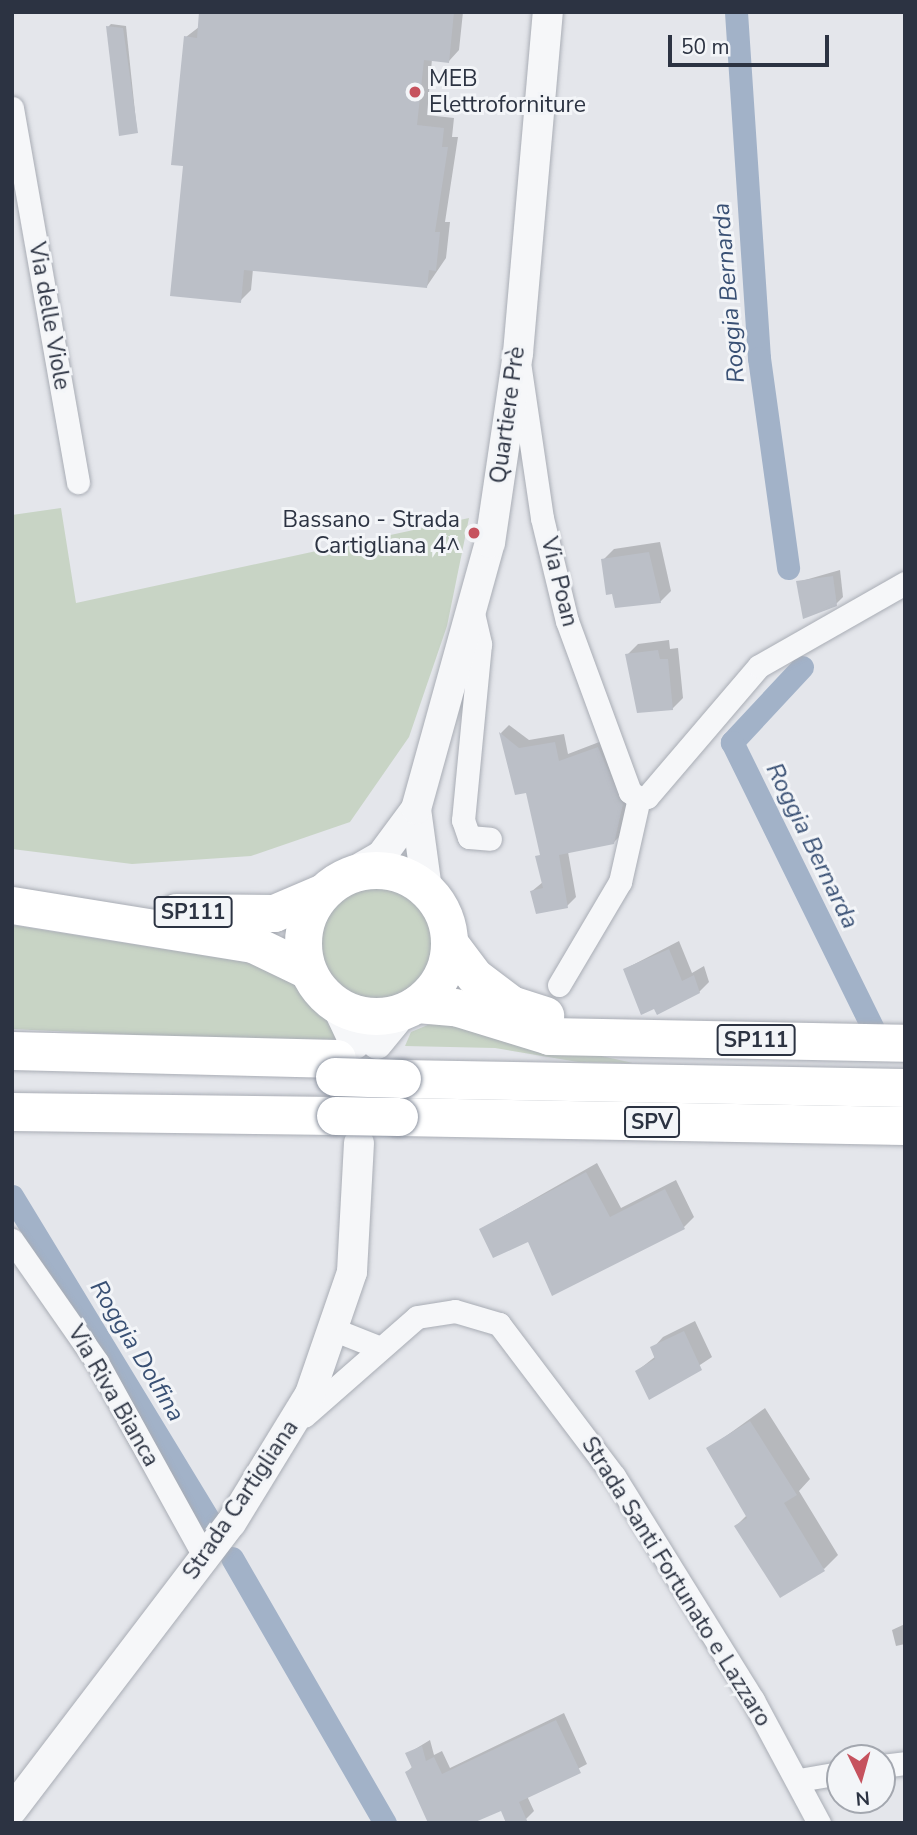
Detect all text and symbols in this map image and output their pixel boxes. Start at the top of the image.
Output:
scale bar [672,21,833,65]
text: 50 m [681,33,730,61]
place label: MEB Elettroforniture [429,65,586,119]
marker: MEB Elettroforniture [407,84,423,100]
water label: Roggia Bernarda [707,202,751,384]
street label: Via delle Viole [22,240,76,392]
street label: Quartiere Prè [485,345,531,485]
place label: Bassano - Strada Cartigliana 4^ [282,506,460,560]
marker: Bassano - Strada Cartigliana 4^ [466,525,482,541]
street label: Via Poan [535,534,583,630]
water label: Roggia Bernarda [759,758,865,934]
road number: SP111 [153,894,233,930]
road number: SP111 [716,1023,796,1058]
road number: SPV [624,1104,680,1140]
water label: Roggia Dolfina [84,1275,190,1427]
street label: Via Riva Bianca [61,1320,165,1472]
street label: Strada Cartigliana [177,1415,305,1585]
street label: Strada Santi Fortunato e Lazzaro [575,1432,777,1732]
north arrow [826,1744,896,1814]
text: N [854,1784,871,1811]

